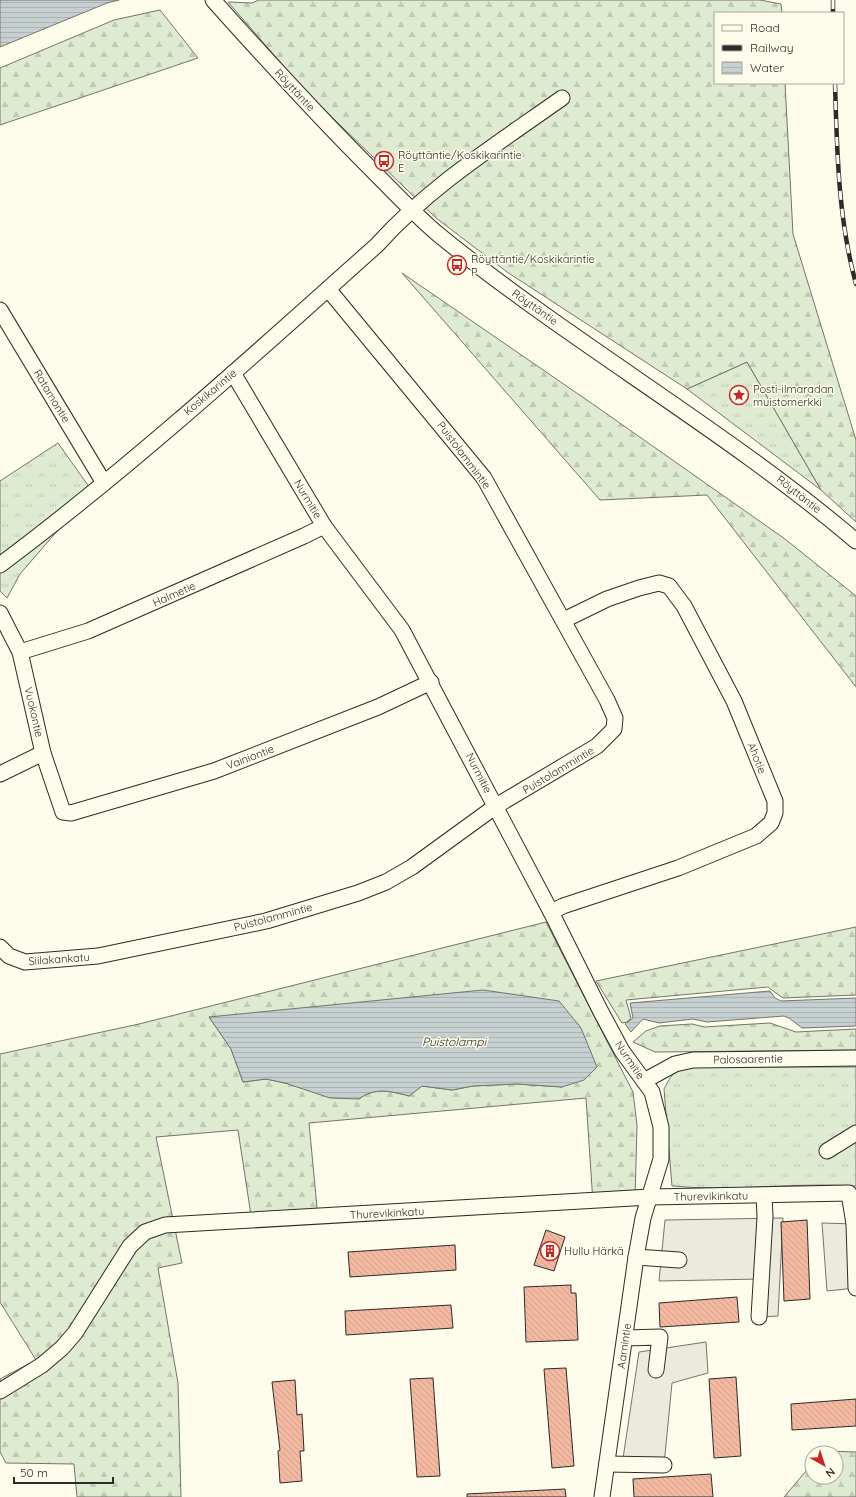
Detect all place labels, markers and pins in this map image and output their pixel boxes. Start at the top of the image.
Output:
place label: Röyttäntie/Koskikarintie E [398,148,522,175]
bus stop icon: Röyttäntie/Koskikarintie E [373,150,395,172]
place label: Röyttäntie/Koskikarintie P [471,252,595,279]
bus stop icon: Röyttäntie/Koskikarintie P [446,254,468,276]
place label: Posti-ilmaradan muistomerkki [753,382,834,409]
place icon: Posti-ilmaradan muistomerkki [728,384,750,406]
building icon: Hullu Härkä [539,1240,561,1262]
place label: Hullu Härkä [564,1244,624,1258]

